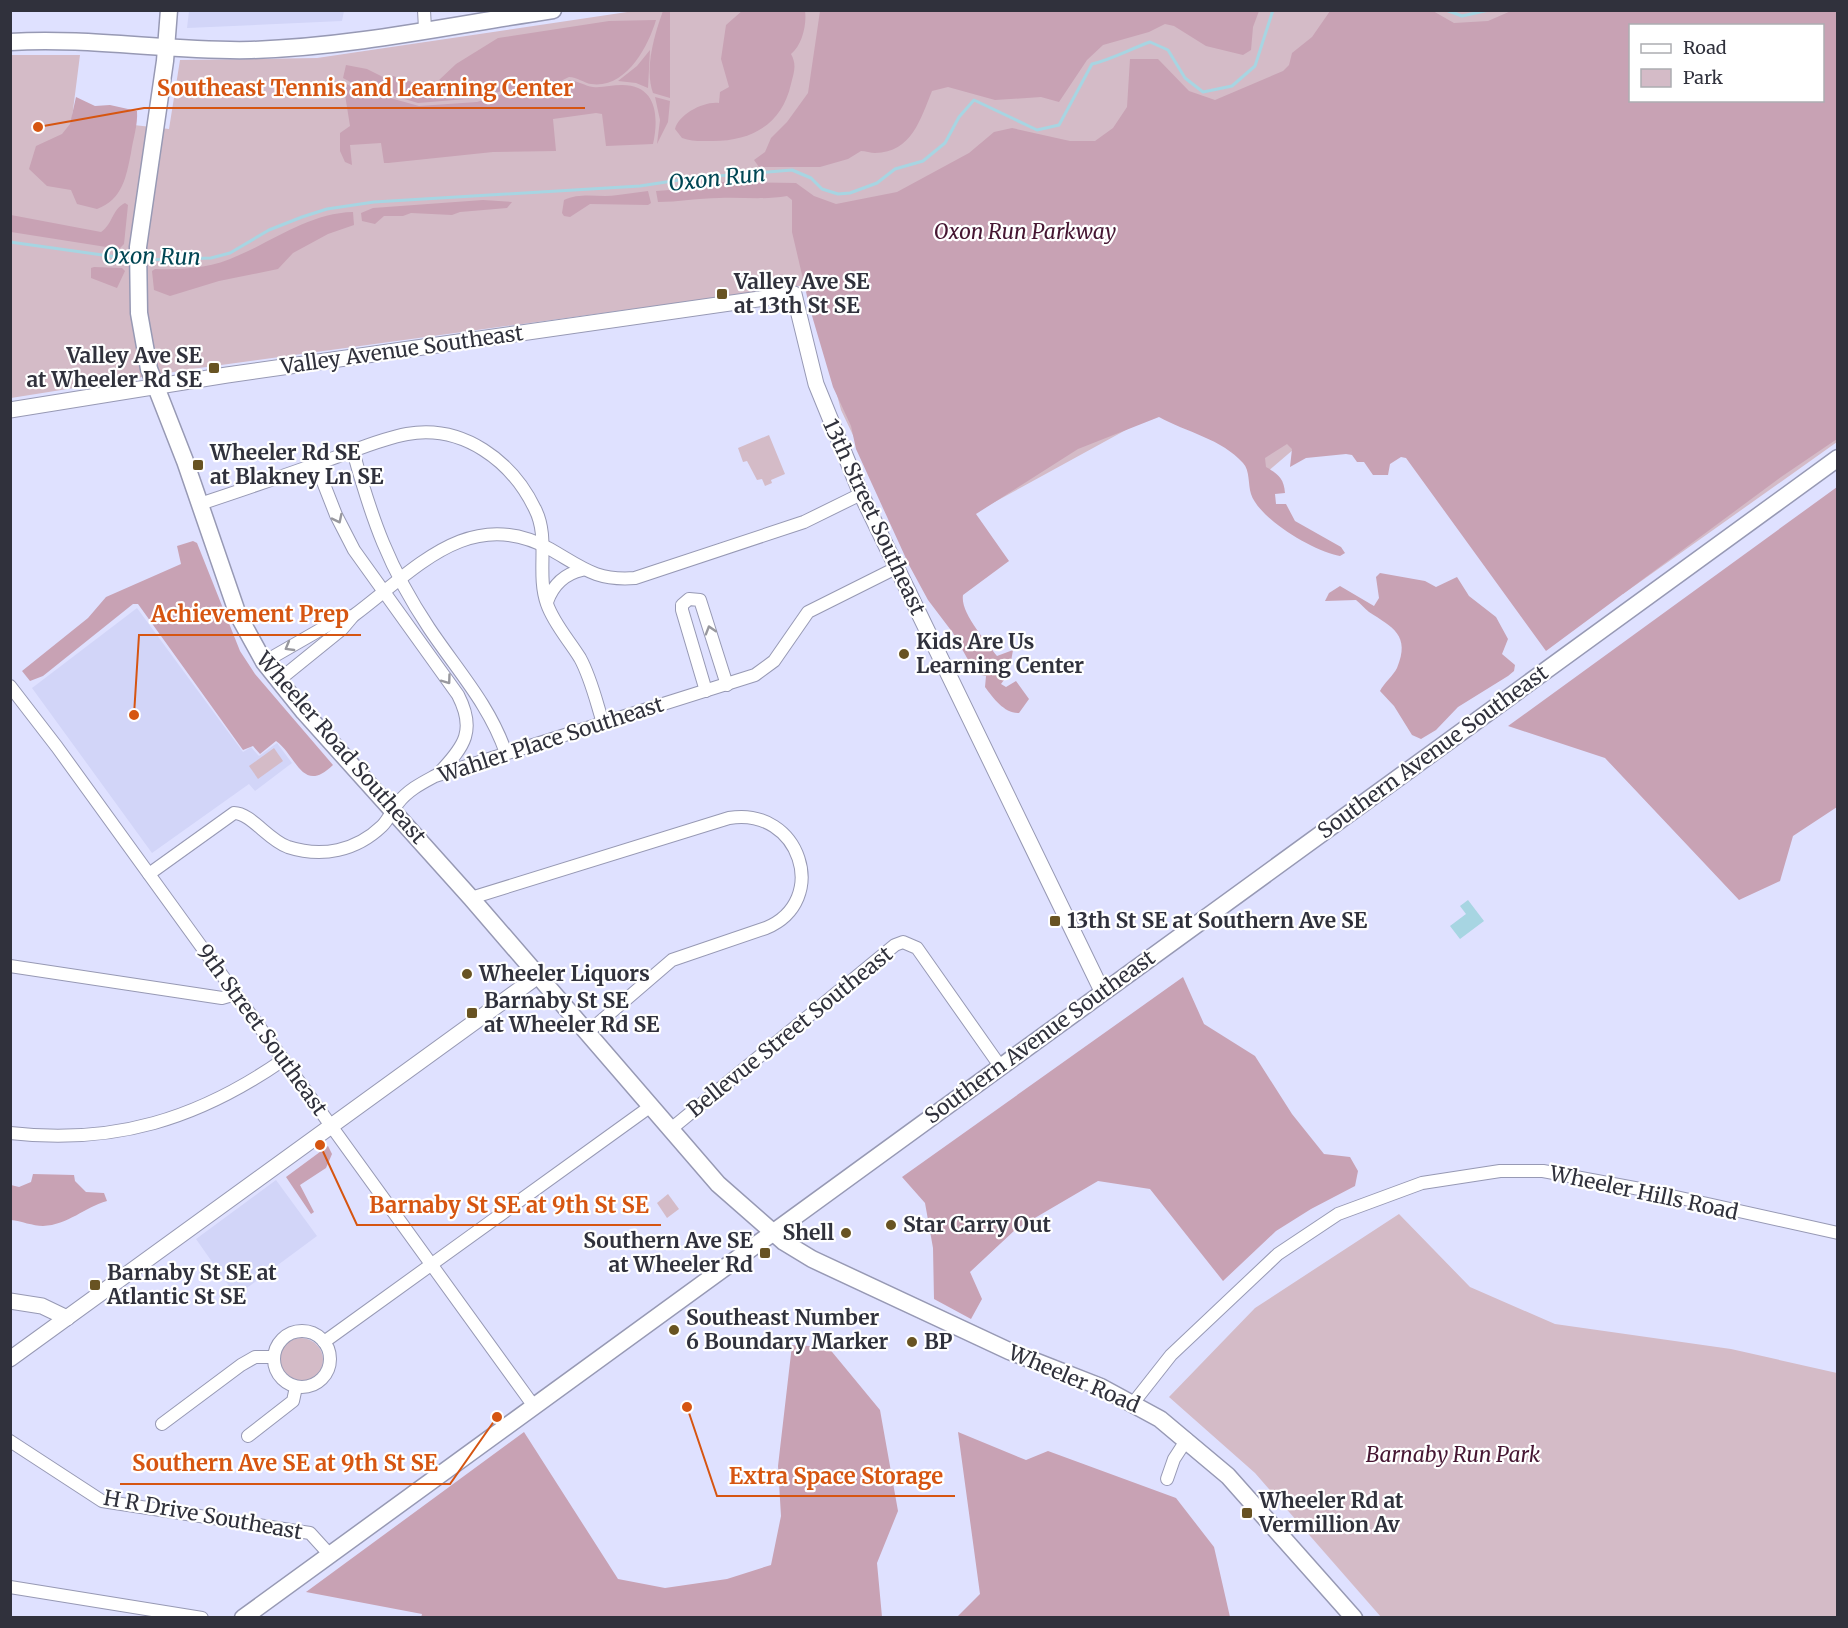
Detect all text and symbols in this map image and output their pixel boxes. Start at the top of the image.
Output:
legend [1629,24,1824,102]
text: Road [1683,36,1727,59]
text: Park [1683,66,1724,89]
callout: Southeast Tennis and Learning Center [144,68,585,108]
text: Southeast Tennis and Learning Center [157,74,573,102]
water label: Oxon Run [667,159,767,197]
park label: Oxon Run Parkway [934,218,1116,245]
water label: Oxon Run [103,241,201,271]
place label: Valley Ave SE at 13th St SE [733,268,870,319]
marker: Valley Ave SE at 13th St SE [715,287,729,301]
street label: Valley Avenue Southeast [278,319,525,380]
place label: Valley Ave SE at Wheeler Rd SE [26,342,202,393]
marker: Valley Ave SE at Wheeler Rd SE [207,361,221,375]
street label: 13th Street Southeast [817,414,932,619]
place label: Wheeler Rd SE at Blakney Ln SE [209,439,384,490]
marker: Wheeler Rd SE at Blakney Ln SE [191,458,205,472]
one-way arrow [331,512,343,523]
callout: Achievement Prep [139,595,361,635]
text: Achievement Prep [150,600,349,628]
one-way arrow [704,625,717,636]
place label: Kids Are Us Learning Center [916,628,1084,679]
one-way arrow [285,640,295,652]
street label: Wheeler Road Southeast [250,645,432,849]
marker: Kids Are Us Learning Center [897,647,911,661]
street label: Southern Avenue Southeast [1312,659,1553,844]
one-way arrow [440,673,451,684]
street label: Wahler Place Southeast [434,690,667,789]
place label: 13th St SE at Southern Ave SE [1067,907,1368,934]
marker: 13th St SE at Southern Ave SE [1048,914,1062,928]
street label: 9th Street Southeast [191,939,334,1121]
street label: Bellevue Street Southeast [682,940,898,1123]
street label: Southern Avenue Southeast [919,944,1160,1129]
place label: Wheeler Liquors [478,960,650,987]
marker: Wheeler Liquors [460,967,474,981]
place label: Barnaby St SE at Wheeler Rd SE [484,987,660,1038]
marker: Barnaby St SE at Wheeler Rd SE [465,1006,479,1020]
street label: Wheeler Hills Road [1546,1159,1741,1226]
callout: Barnaby St SE at 9th St SE [357,1185,661,1225]
text: Barnaby St SE at 9th St SE [369,1191,650,1219]
place label: Star Carry Out [903,1211,1051,1238]
marker: Star Carry Out [884,1218,898,1232]
place label: Shell [782,1219,834,1246]
marker: Shell [839,1226,853,1240]
place label: Southern Ave SE at Wheeler Rd [583,1227,753,1278]
marker: Southern Ave SE at Wheeler Rd [758,1246,772,1260]
place label: Barnaby St SE at Atlantic St SE [106,1259,277,1310]
marker: Barnaby St SE at Atlantic St SE [88,1278,102,1292]
place label: Southeast Number 6 Boundary Marker [686,1304,889,1355]
marker: Southeast Number 6 Boundary Marker [667,1323,681,1337]
place label: BP [924,1328,952,1355]
marker: BP [905,1335,919,1349]
street label: Wheeler Road [1003,1338,1144,1419]
park label: Barnaby Run Park [1366,1441,1541,1468]
callout: Southern Ave SE at 9th St SE [120,1444,450,1484]
text: Southern Ave SE at 9th St SE [132,1449,439,1477]
callout: Extra Space Storage [717,1456,955,1496]
text: Extra Space Storage [729,1462,943,1490]
street label: H R Drive Southeast [101,1484,305,1545]
place label: Wheeler Rd at Vermillion Av [1258,1487,1404,1538]
marker: Wheeler Rd at Vermillion Av [1240,1506,1254,1520]

